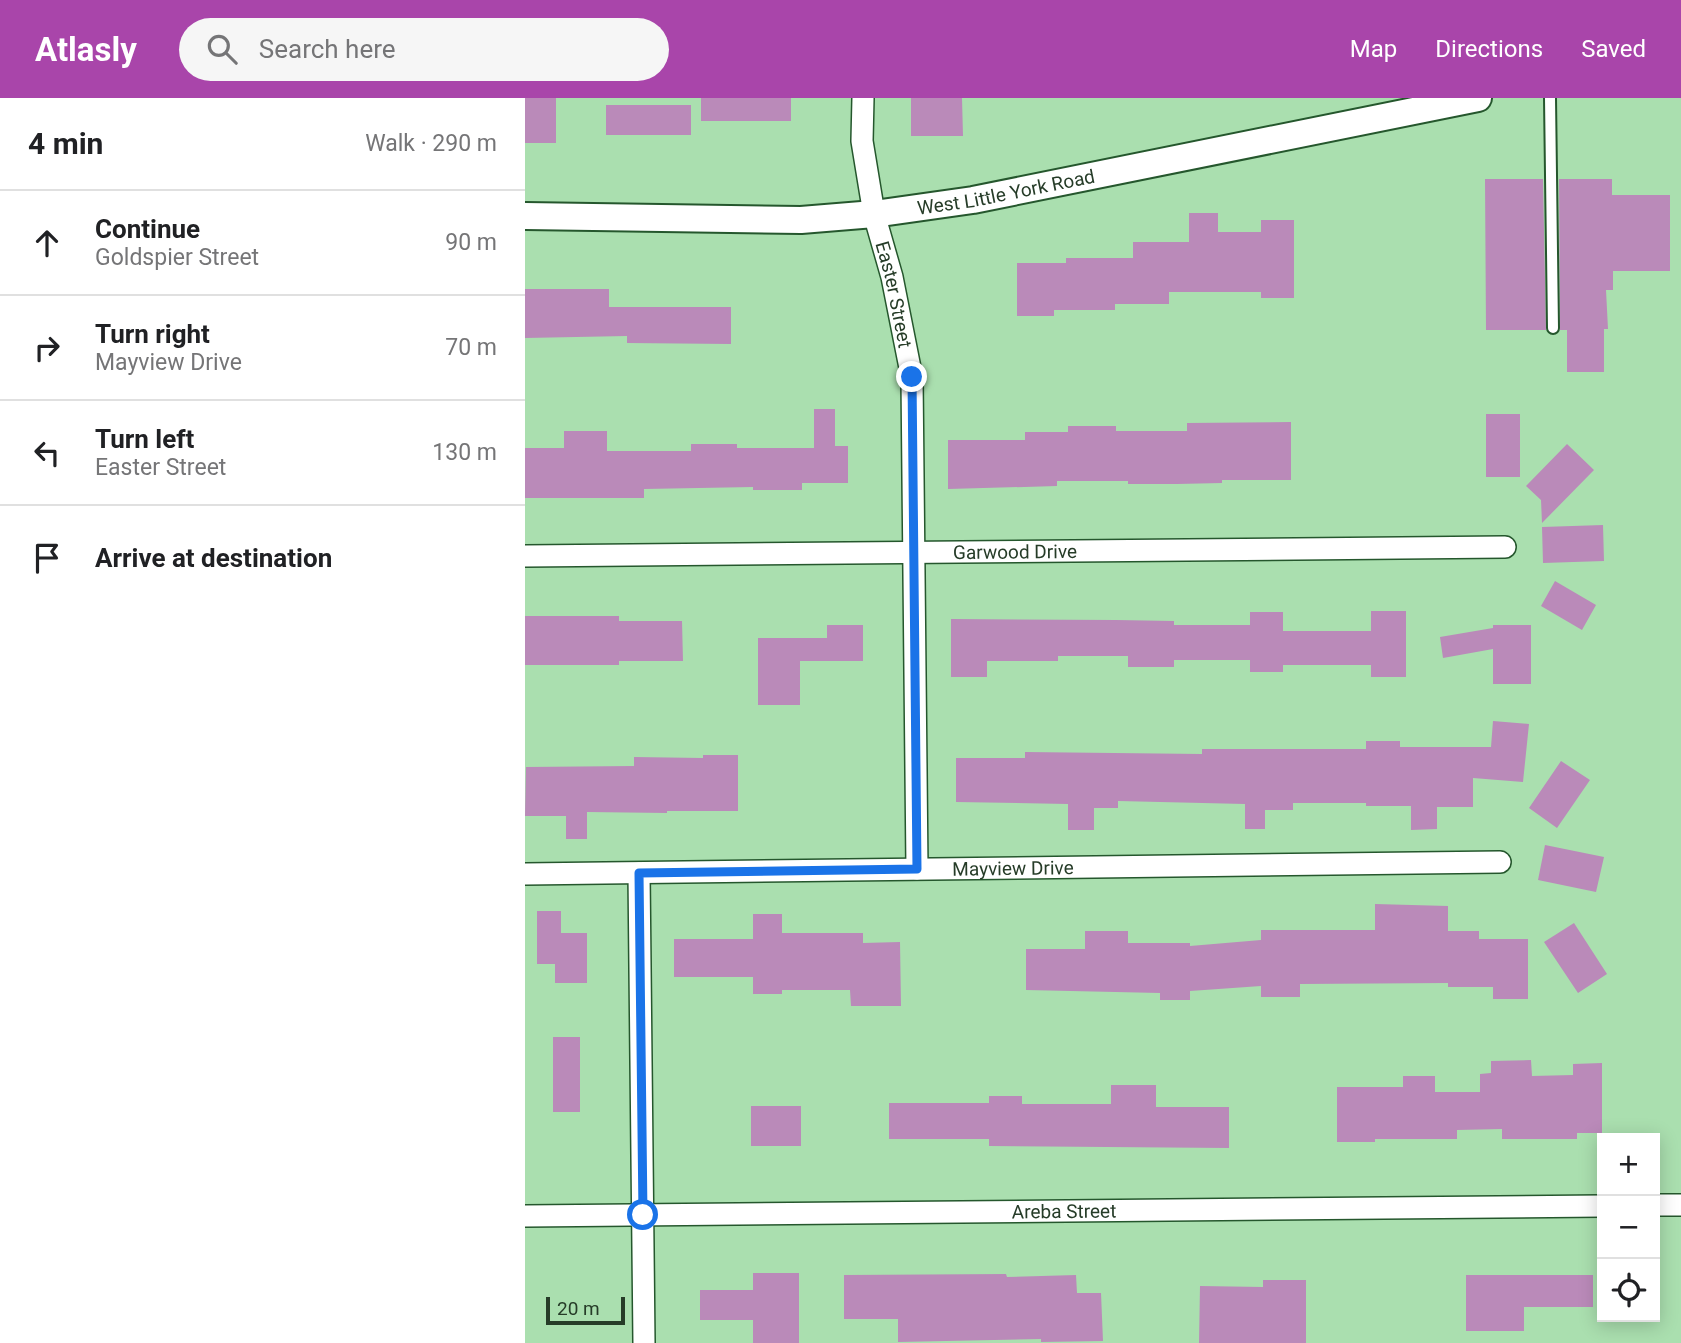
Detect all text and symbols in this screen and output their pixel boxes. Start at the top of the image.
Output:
search box [179,18,669,81]
text: Atlasly [35,30,137,69]
icon: search [203,30,241,68]
text: Search here [259,34,396,64]
text: Map [1350,35,1397,63]
text: Directions [1435,35,1543,63]
text: Saved [1581,35,1646,63]
text: 4 min [28,126,103,161]
text: Walk · 290 m [365,130,497,157]
street label: West Little York Road [916,164,1097,219]
text: Continue [95,214,200,244]
icon: ahead [28,224,66,262]
text: 90 m [445,229,497,256]
street label: Easter Street [871,238,917,350]
text: Goldspier Street [95,244,259,271]
text: Turn right [95,319,210,349]
icon: right [28,329,66,367]
text: 70 m [445,334,497,361]
text: Mayview Drive [95,349,242,376]
route end [896,361,927,392]
text: Turn left [95,424,194,454]
icon: left [28,434,66,472]
text: 130 m [432,439,497,466]
text: Easter Street [95,454,226,481]
icon: arrive [28,539,66,577]
street label: Garwood Drive [953,539,1077,564]
text: Arrive at destination [95,543,332,573]
street label: Mayview Drive [952,856,1074,880]
map controls [1597,1133,1660,1322]
button: + [1597,1133,1660,1196]
button: − [1597,1196,1660,1259]
route start [627,1199,658,1230]
street label: Areba Street [1012,1199,1116,1223]
button: locate [1597,1259,1660,1322]
scale bar [546,1294,625,1326]
text: 20 m [557,1297,600,1320]

